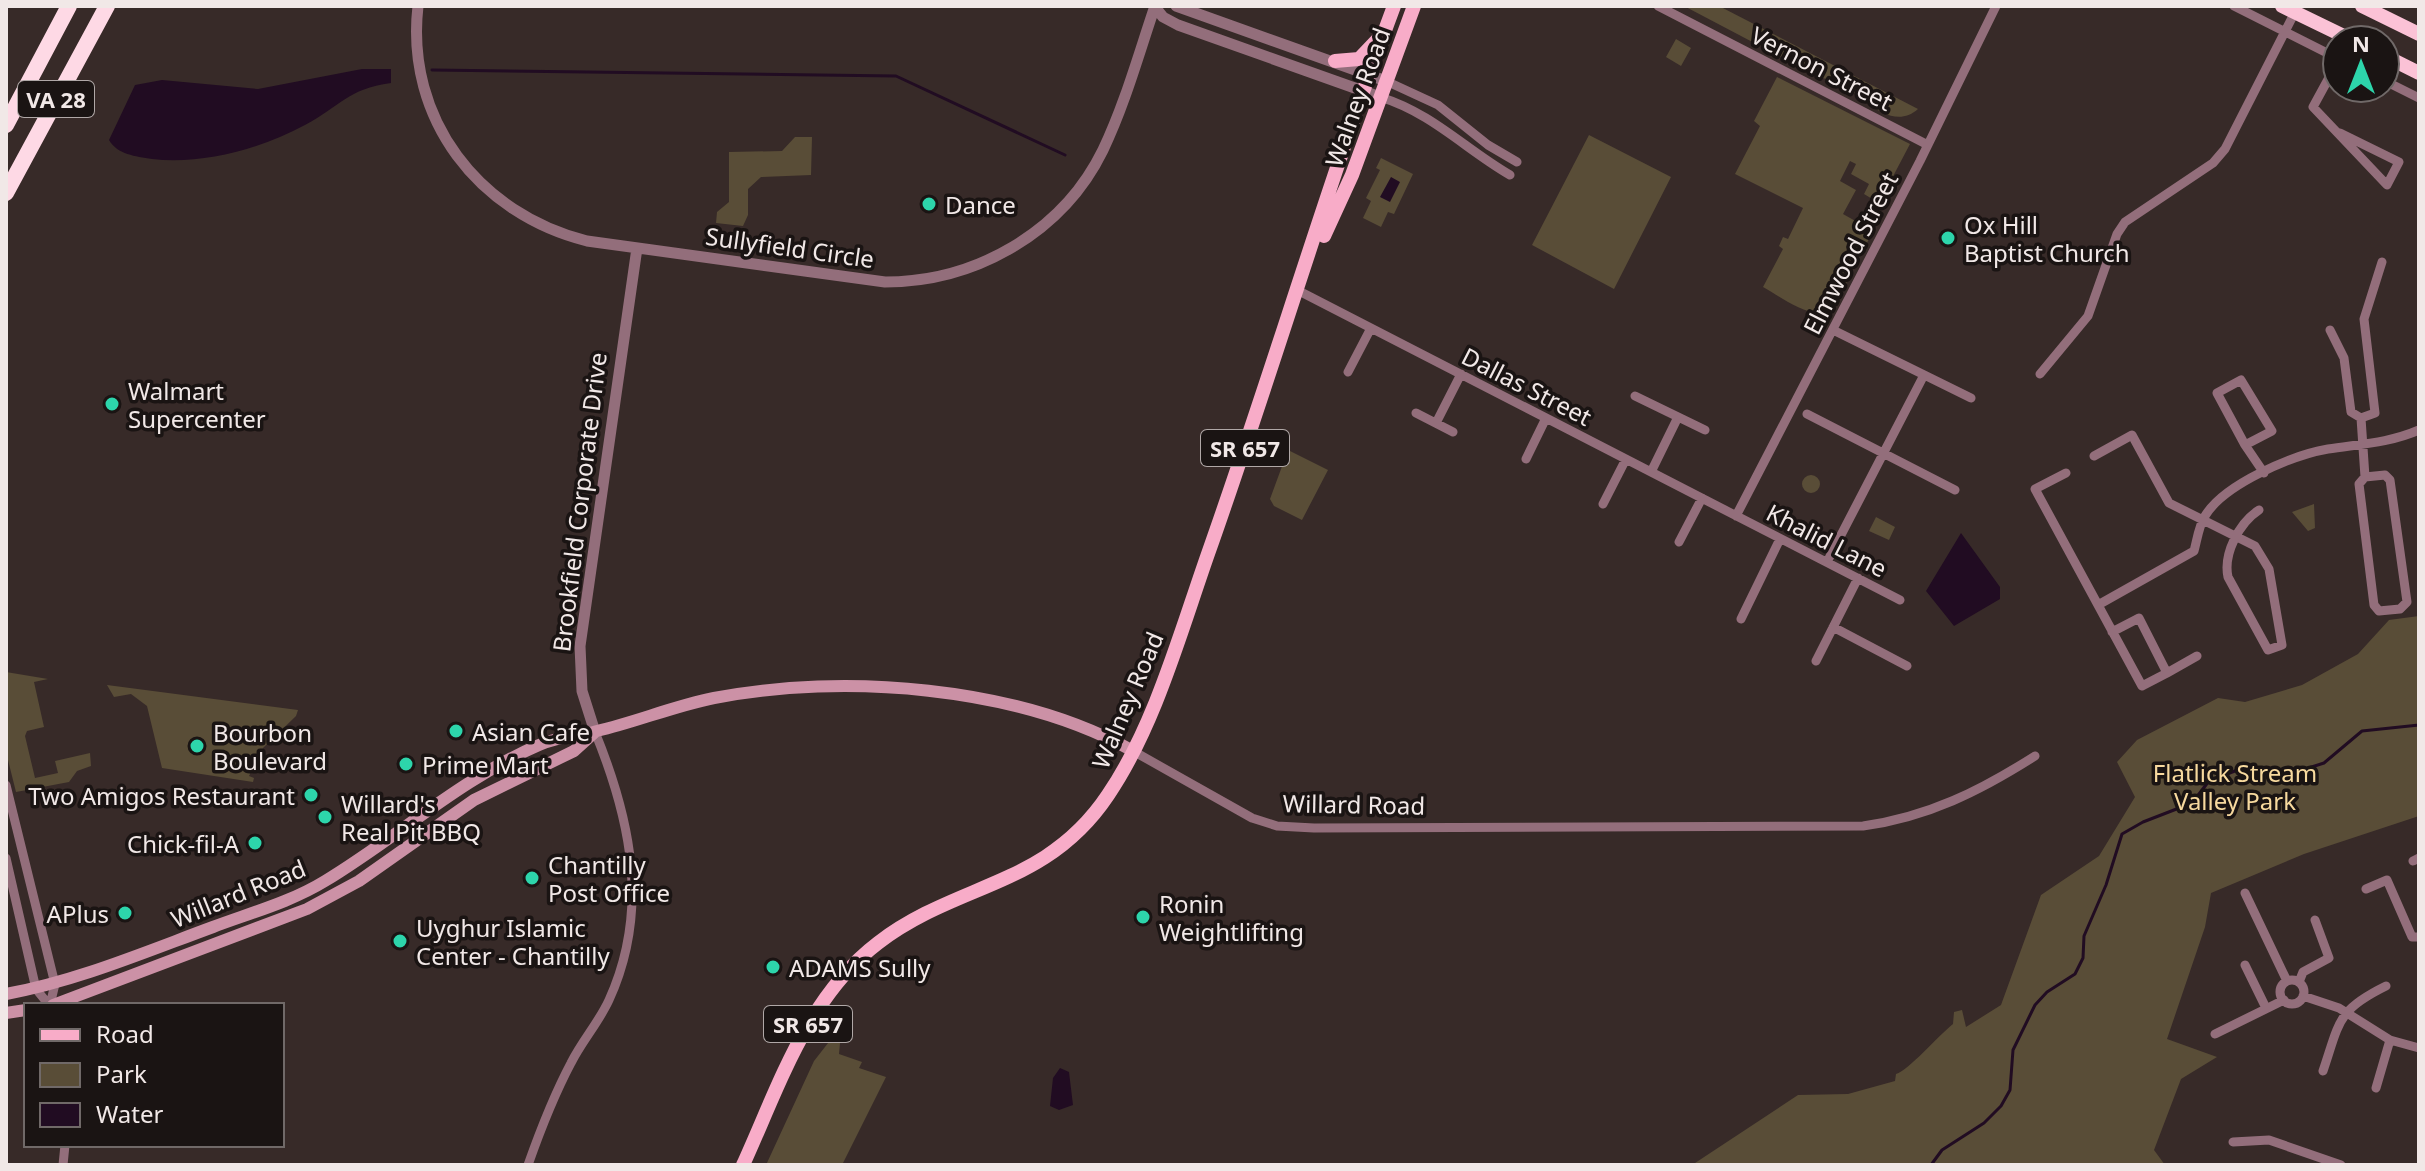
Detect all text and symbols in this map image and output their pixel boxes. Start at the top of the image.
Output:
street label: Vernon Street [1746,18,1899,118]
street label: Walney Road [1317,23,1397,171]
north arrow [2321,24,2401,104]
text: N [2352,28,2370,58]
road number: VA 28 [18,81,94,117]
street label: Elmwood Street [1795,166,1905,340]
place label: Dance [945,188,1016,221]
marker: Dance [920,195,938,213]
place label: Ox Hill Baptist Church [1964,208,2130,269]
street label: Sullyfield Circle [704,219,876,275]
marker: Ox Hill Baptist Church [1939,229,1957,247]
street label: Dallas Street [1456,339,1598,433]
street label: Brookfield Corporate Drive [544,350,614,654]
place label: Walmart Supercenter [128,374,266,435]
marker: Walmart Supercenter [103,395,121,413]
road number: SR 657 [1201,430,1289,466]
street label: Khalid Lane [1761,496,1893,584]
street label: Walney Road [1083,627,1171,773]
place label: Asian Cafe [472,715,590,748]
place label: Bourbon Boulevard [213,716,327,777]
marker: Asian Cafe [447,722,465,740]
marker: Bourbon Boulevard [188,737,206,755]
place label: Prime Mart [422,748,549,781]
marker: Prime Mart [397,755,415,773]
park label: Flatlick Stream Valley Park [2153,756,2317,817]
place label: Two Amigos Restaurant [28,779,295,812]
marker: Two Amigos Restaurant [302,786,320,804]
street label: Willard Road [1282,786,1426,822]
place label: Willard's Real Pit BBQ [341,787,481,848]
marker: Willard's Real Pit BBQ [316,808,334,826]
place label: Chick-fil-A [127,827,240,860]
marker: Chick-fil-A [246,834,264,852]
place label: Chantilly Post Office [548,848,670,909]
street label: Willard Road [166,851,310,935]
marker: Chantilly Post Office [523,869,541,887]
place label: Ronin Weightlifting [1159,887,1304,948]
place label: APlus [47,897,109,930]
marker: APlus [116,904,134,922]
marker: Ronin Weightlifting [1134,908,1152,926]
place label: Uyghur Islamic Center - Chantilly [416,911,610,972]
marker: Uyghur Islamic Center - Chantilly [391,932,409,950]
place label: ADAMS Sully [789,951,931,984]
marker: ADAMS Sully [764,958,782,976]
legend [24,1003,284,1147]
road number: SR 657 [764,1006,852,1042]
text: Road [96,1017,154,1050]
text: Park [96,1057,147,1090]
text: Water [96,1097,164,1130]

